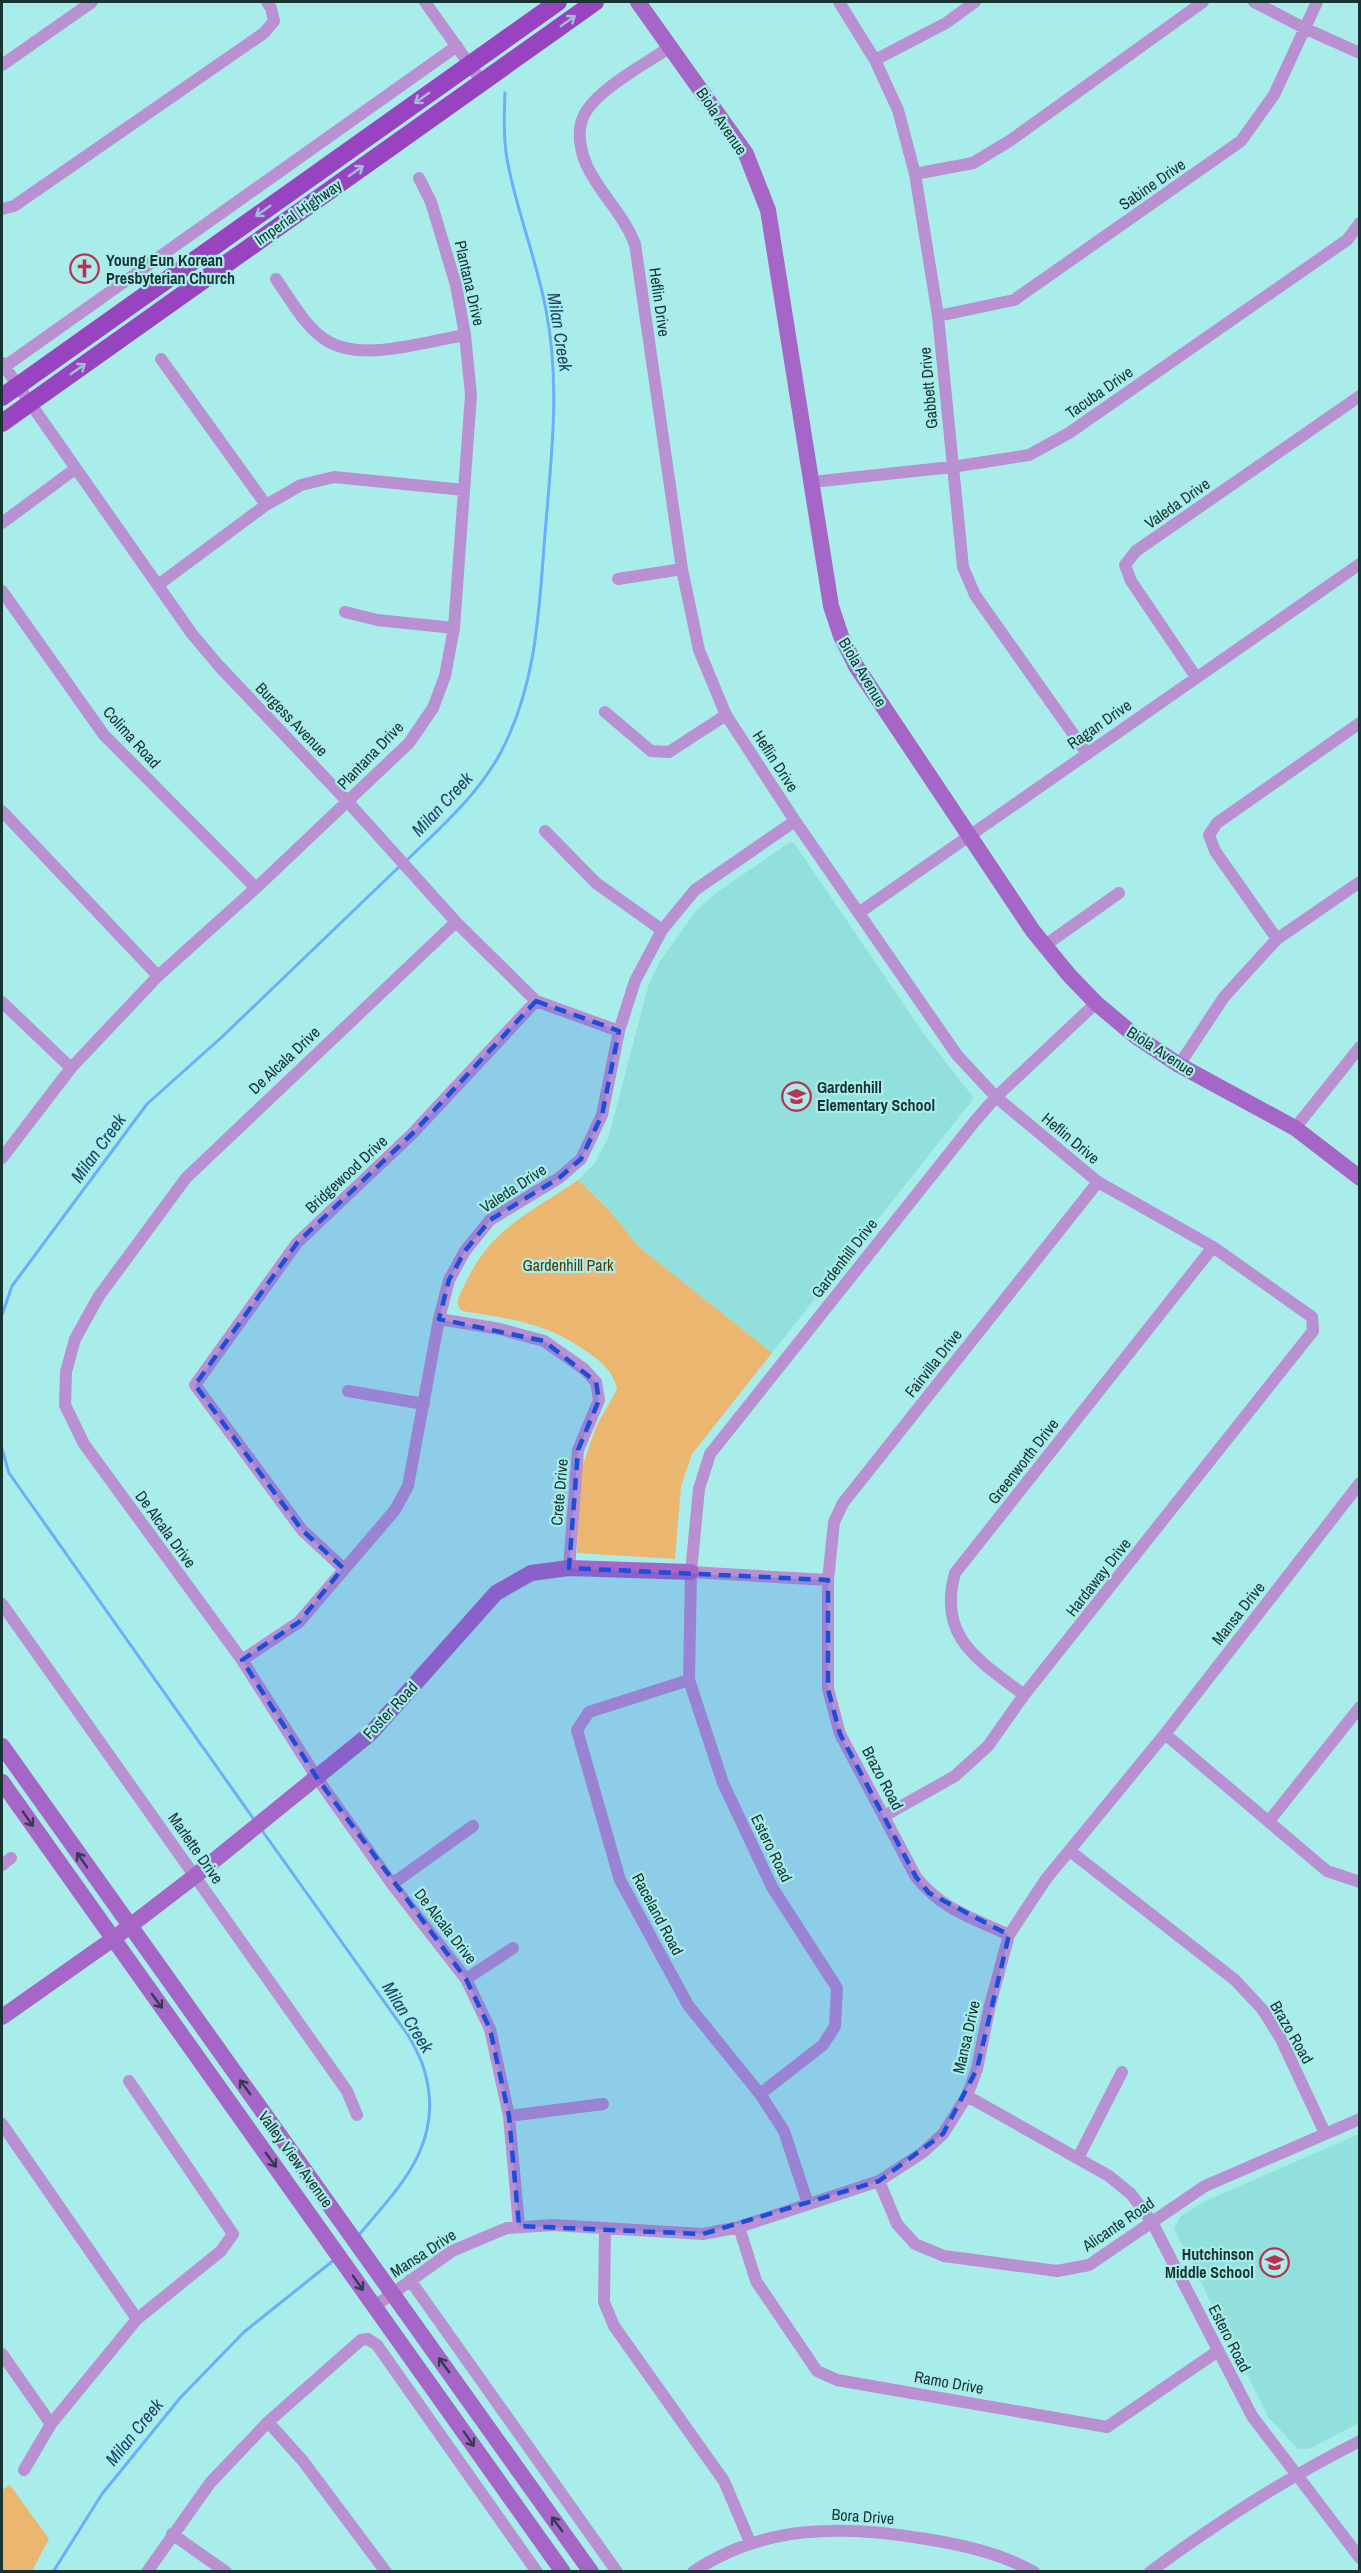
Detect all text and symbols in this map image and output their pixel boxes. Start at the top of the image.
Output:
one-way arrow [559,15,575,27]
street label: Biola Avenue [691,83,753,159]
one-way arrow [414,92,430,104]
street label: Sabine Drive [1114,153,1190,215]
one-way arrow [348,165,364,177]
street label: Imperial Highway [250,173,346,250]
one-way arrow [255,205,271,217]
street label: Plantana Drive [450,238,490,328]
place label: Young Eun Korean Presbyterian Church [106,249,235,289]
church icon: Young Eun Korean Presbyterian Church [69,253,101,285]
street label: Heflin Drive [644,266,676,338]
water label: Milan Creek [541,291,579,374]
street label: Gabbett Drive [913,346,943,430]
street label: Tacuba Drive [1061,361,1137,423]
one-way arrow [69,363,85,375]
street label: Valeda Drive [1140,473,1214,533]
street label: Biola Avenue [834,633,892,711]
street label: Burgess Avenue [251,677,333,761]
street label: Ragan Drive [1063,694,1135,754]
street label: Colima Road [98,701,166,773]
street label: Plantana Drive [332,716,408,794]
street label: Heflin Drive [748,726,804,796]
water label: Milan Creek [406,766,479,842]
street label: De Alcala Drive [243,1021,325,1099]
street label: Biola Avenue [1123,1021,1199,1081]
place label: Gardenhill Elementary School [817,1076,935,1116]
school or university icon: Gardenhill Elementary School [780,1080,812,1112]
street label: Heflin Drive [1037,1107,1105,1169]
water label: Milan Creek [65,1108,132,1188]
street label: Bridgewood Drive [300,1130,392,1218]
street label: Valeda Drive [476,1158,550,1218]
street label: Gardenhill Drive [806,1214,882,1302]
park label: Gardenhill Park [522,1254,614,1276]
street label: Fairvilla Drive [899,1324,967,1402]
street label: Greenworth Drive [982,1413,1064,1509]
street label: Crete Drive [545,1458,573,1526]
street label: De Alcala Drive [131,1486,201,1572]
street label: Hardaway Drive [1060,1533,1136,1621]
street label: Mansa Drive [1206,1577,1270,1649]
street label: Foster Road [358,1676,422,1744]
street label: Brazo Road [857,1742,909,1814]
street label: Marlette Drive [163,1808,229,1888]
one-way arrow [22,1810,34,1827]
street label: Estero Road [746,1810,798,1886]
one-way arrow [76,1853,88,1869]
street label: Raceland Road [627,1869,689,1959]
street label: De Alcala Drive [409,1884,483,1968]
water label: Milan Creek [376,1977,440,2058]
one-way arrow [151,1993,164,2009]
street label: Brazo Road [1265,1997,1319,2067]
street label: Mansa Drive [947,1998,985,2076]
one-way arrow [239,2080,251,2096]
street label: Valley View Avenue [253,2106,339,2212]
one-way arrow [265,2151,277,2167]
street label: Alicante Road [1077,2192,1158,2257]
street label: Mansa Drive [386,2224,460,2282]
place label: Hutchinson Middle School [1165,2243,1254,2283]
school or university icon: Hutchinson Middle School [1259,2247,1291,2279]
one-way arrow [352,2274,364,2290]
street label: Estero Road [1204,2301,1256,2375]
one-way arrow [438,2358,450,2374]
street label: Ramo Drive [913,2365,985,2399]
water label: Milan Creek [99,2393,169,2471]
one-way arrow [463,2430,475,2446]
street label: Bora Drive [831,2503,895,2529]
one-way arrow [551,2516,563,2532]

